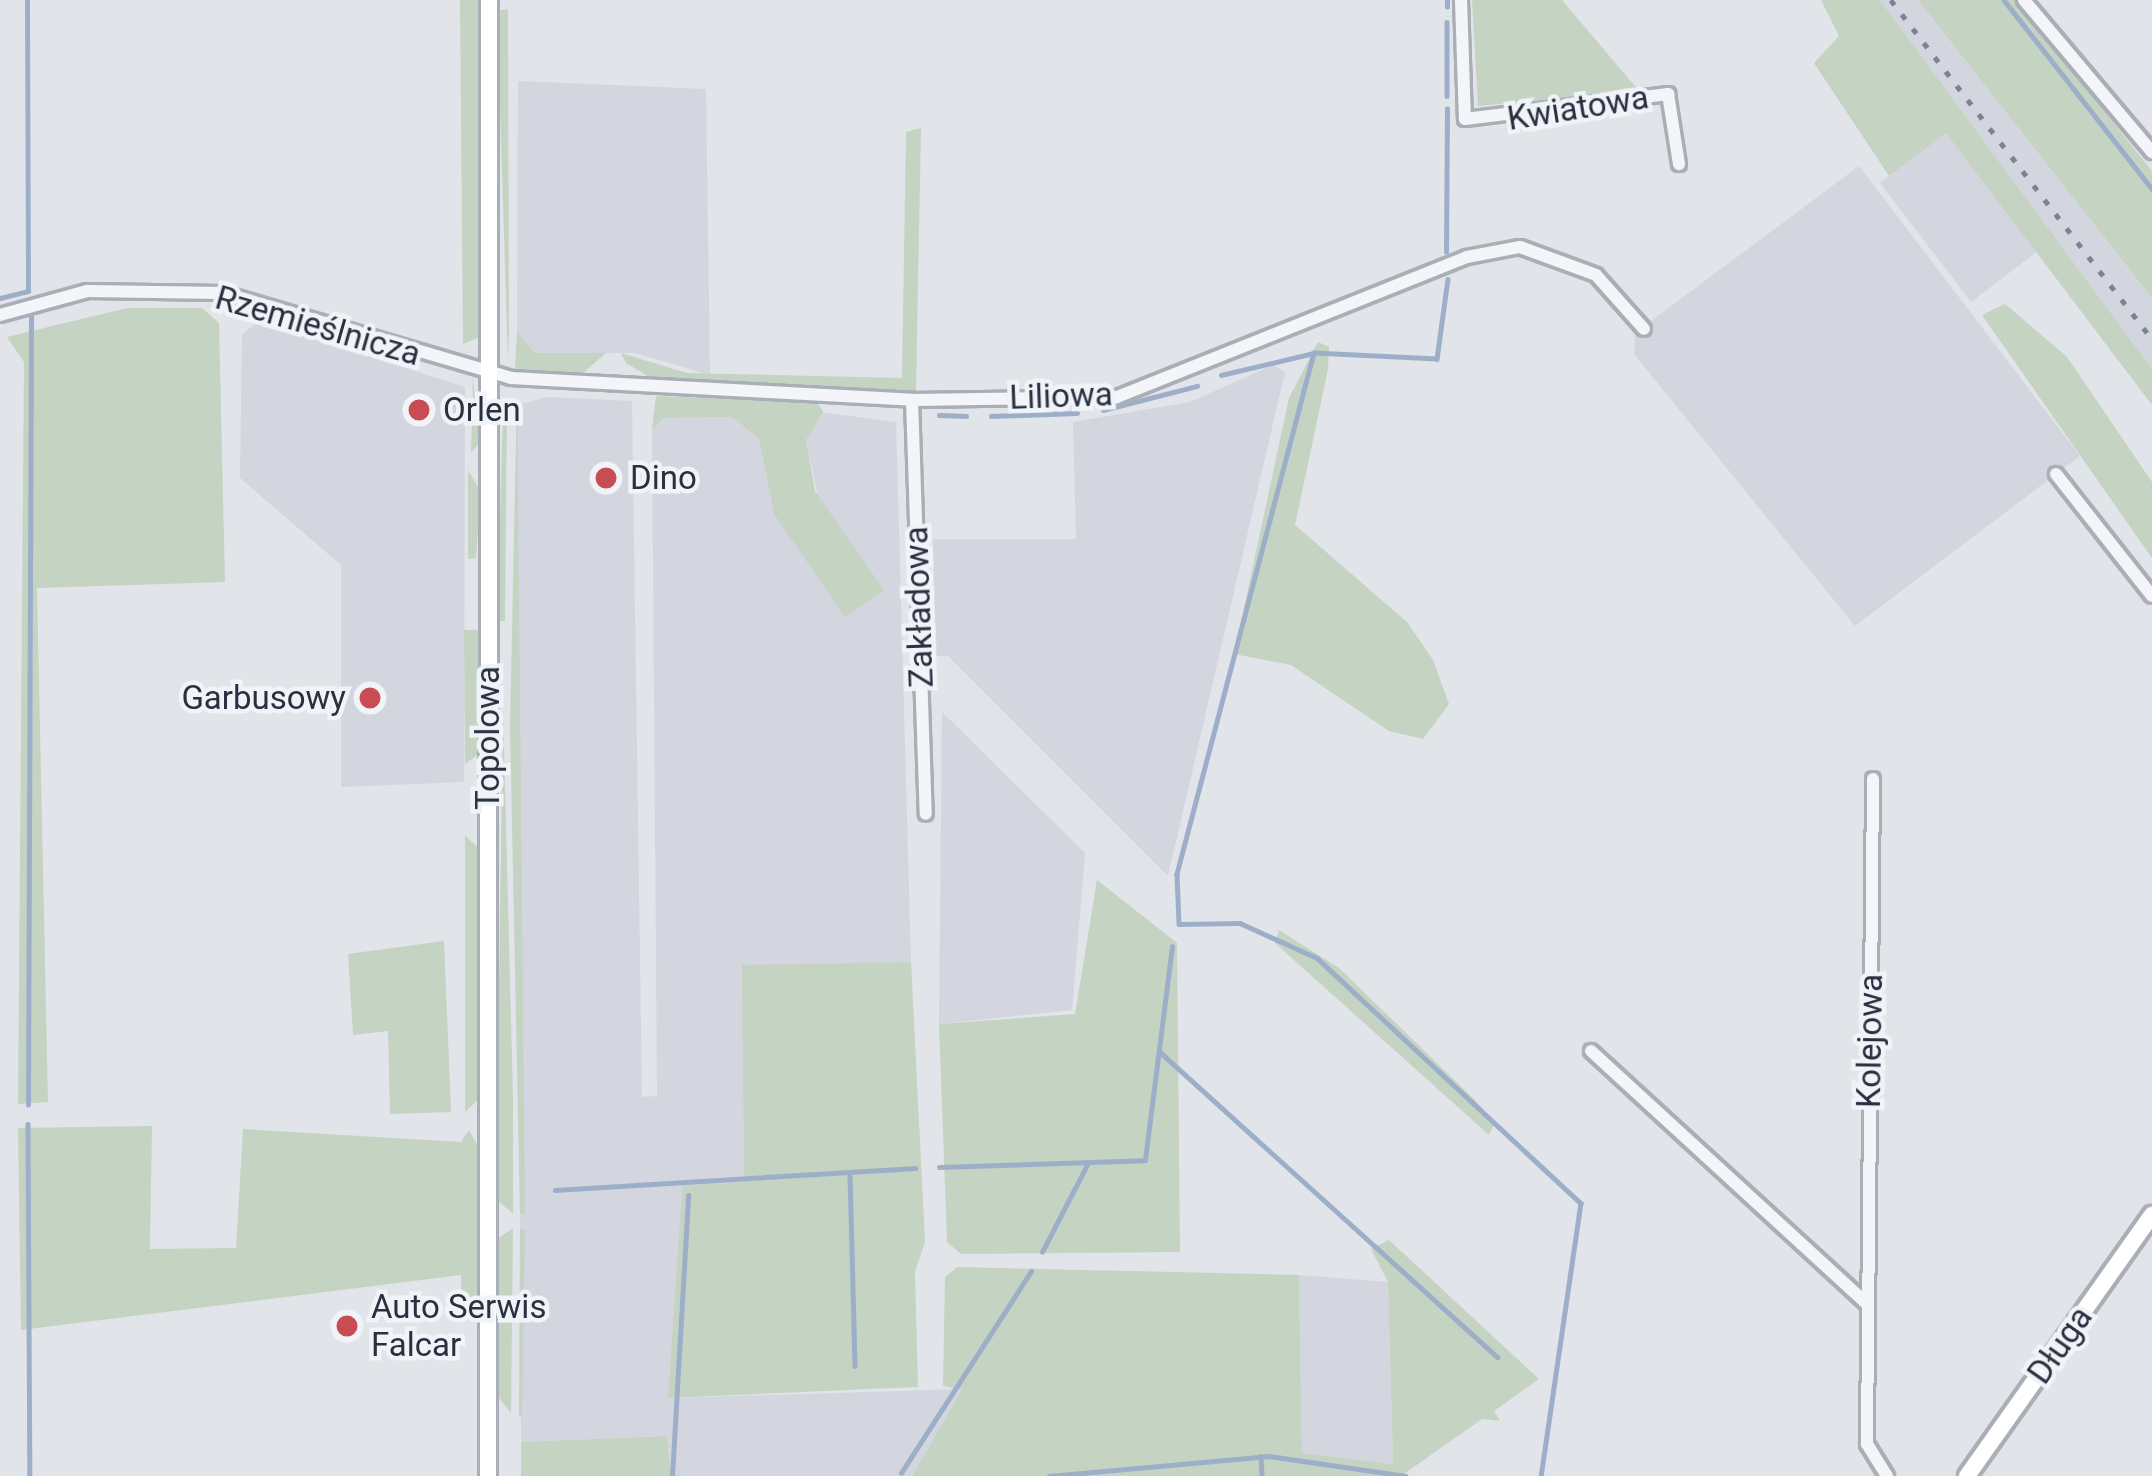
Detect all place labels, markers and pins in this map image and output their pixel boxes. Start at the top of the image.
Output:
place label: Orlen [443,390,521,430]
marker: Orlen [406,397,432,423]
place label: Dino [630,458,697,498]
marker: Dino [593,465,619,491]
place label: Garbusowy [181,678,346,718]
marker: Garbusowy [357,685,383,711]
place label: Auto Serwis Falcar [371,1287,546,1365]
marker: Auto Serwis Falcar [334,1313,360,1339]

